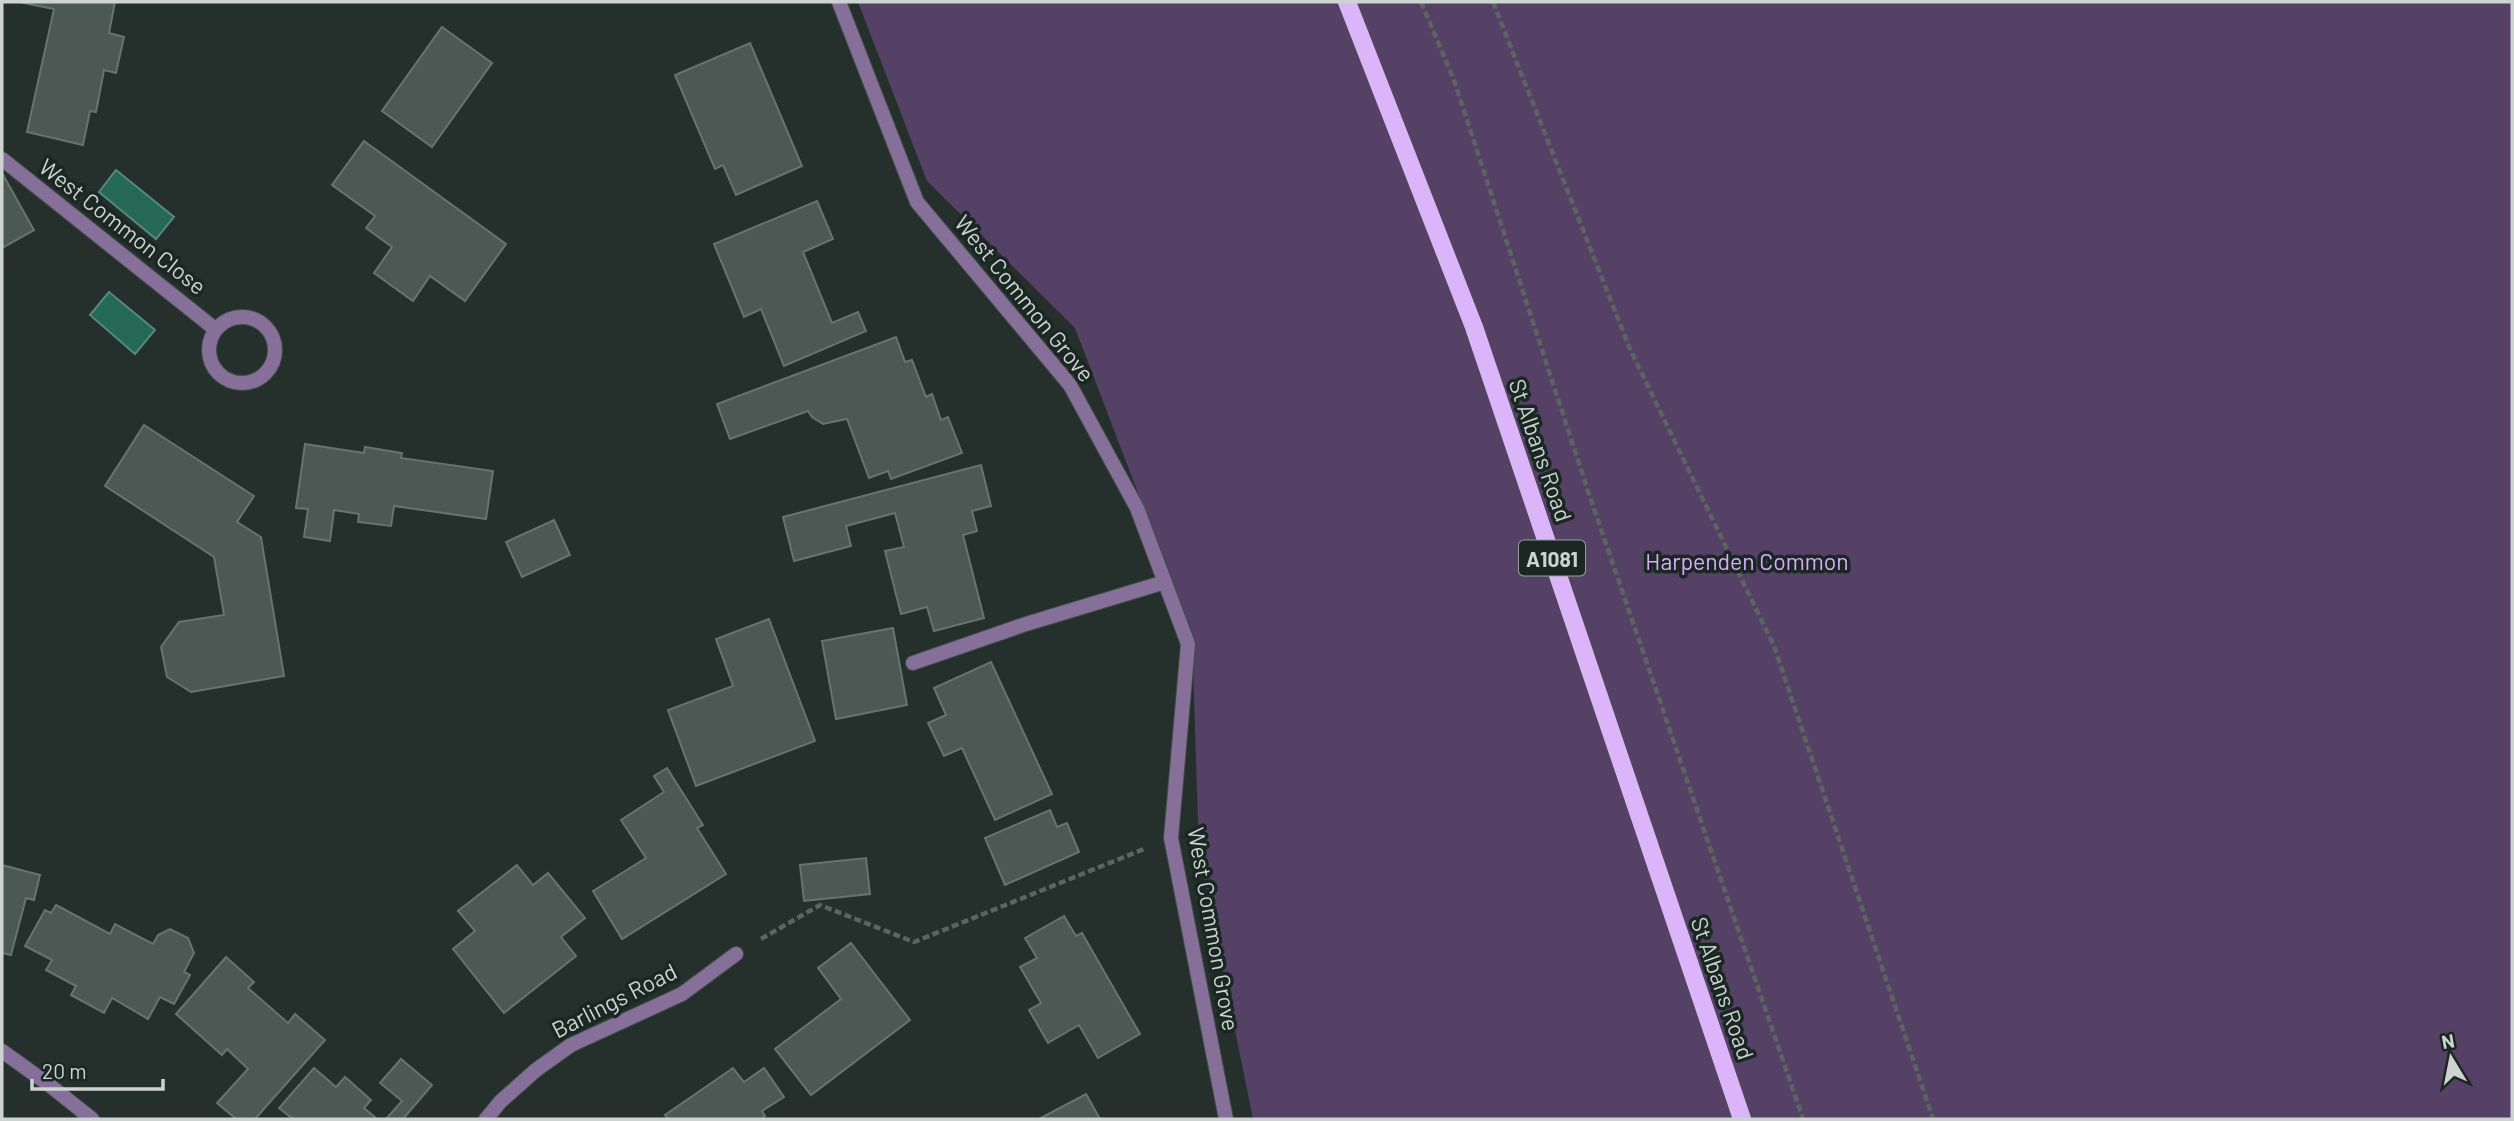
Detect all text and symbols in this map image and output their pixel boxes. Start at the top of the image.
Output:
street label: West Common Close [34,152,212,300]
street label: West Common Grove [949,209,1101,387]
street label: St Albans Road [1504,375,1578,525]
road number: A1081 [1519,540,1585,576]
park label: Harpenden Common [1645,547,1849,575]
street label: West Common Grove [1182,825,1246,1033]
street label: St Albans Road [1686,913,1760,1063]
street label: Barlings Road [547,957,681,1043]
north arrow [2416,1023,2486,1093]
text: N [2440,1028,2456,1053]
scale bar [32,1048,163,1092]
text: 20 m [42,1058,87,1083]

